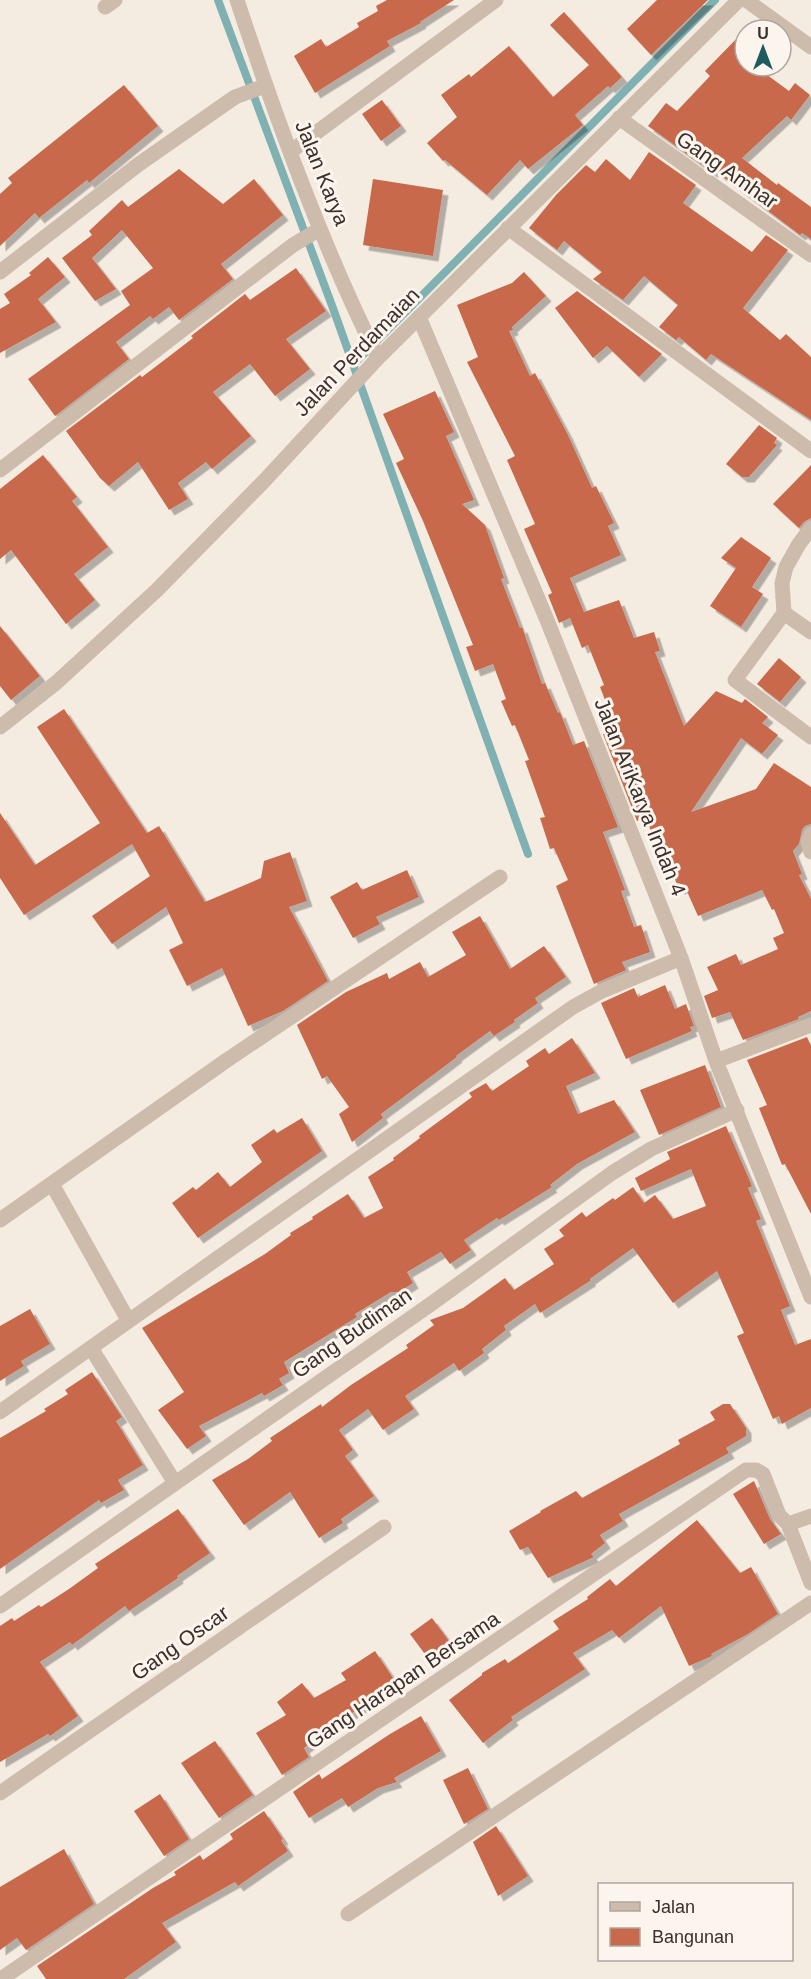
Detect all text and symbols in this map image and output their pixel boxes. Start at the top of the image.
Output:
north arrow [733,18,793,78]
text: U [757,25,769,42]
street label: Jalan Karya [291,117,354,229]
street label: Gang Amhar [672,126,782,213]
street label: Jalan Perdamaian [290,283,424,421]
street label: Jalan AriKarya Indah 4 [590,695,691,899]
street label: Gang Budiman [288,1283,416,1382]
street label: Gang Oscar [127,1601,233,1684]
street label: Gang Harapan Bersama [302,1606,504,1753]
legend [598,1883,793,1961]
text: Jalan [652,1897,695,1917]
text: Bangunan [652,1927,734,1947]

